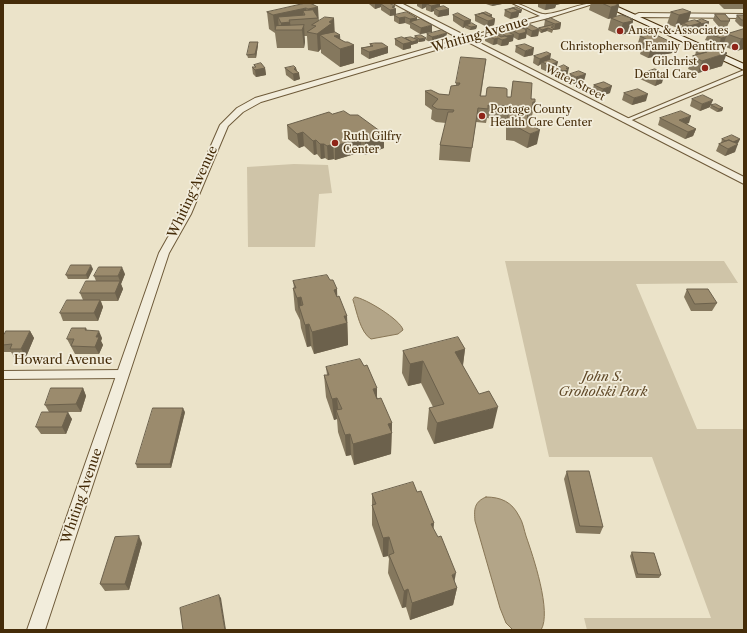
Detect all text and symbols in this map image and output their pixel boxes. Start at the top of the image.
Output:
street label: Whiting Avenue [430,14,530,56]
place label: Ansay & Associates [628,24,728,38]
marker: Ansay & Associates [615,26,625,36]
place label: Christopherson Family Dentitry [560,40,727,54]
marker: Christopherson Family Dentitry [730,42,740,52]
place label: Gilchrist Dental Care [634,55,697,81]
street label: Water Street [543,62,607,104]
marker: Gilchrist Dental Care [700,63,710,73]
place label: Portage County Health Care Center [490,103,592,129]
marker: Portage County Health Care Center [477,111,487,121]
place label: Ruth Gilfry Center [343,130,402,156]
marker: Ruth Gilfry Center [330,138,340,148]
street label: Whiting Avenue [165,143,221,241]
street label: Howard Avenue [14,352,112,368]
park label: John S. Groholski Park [559,369,647,400]
street label: Whiting Avenue [58,446,106,546]

